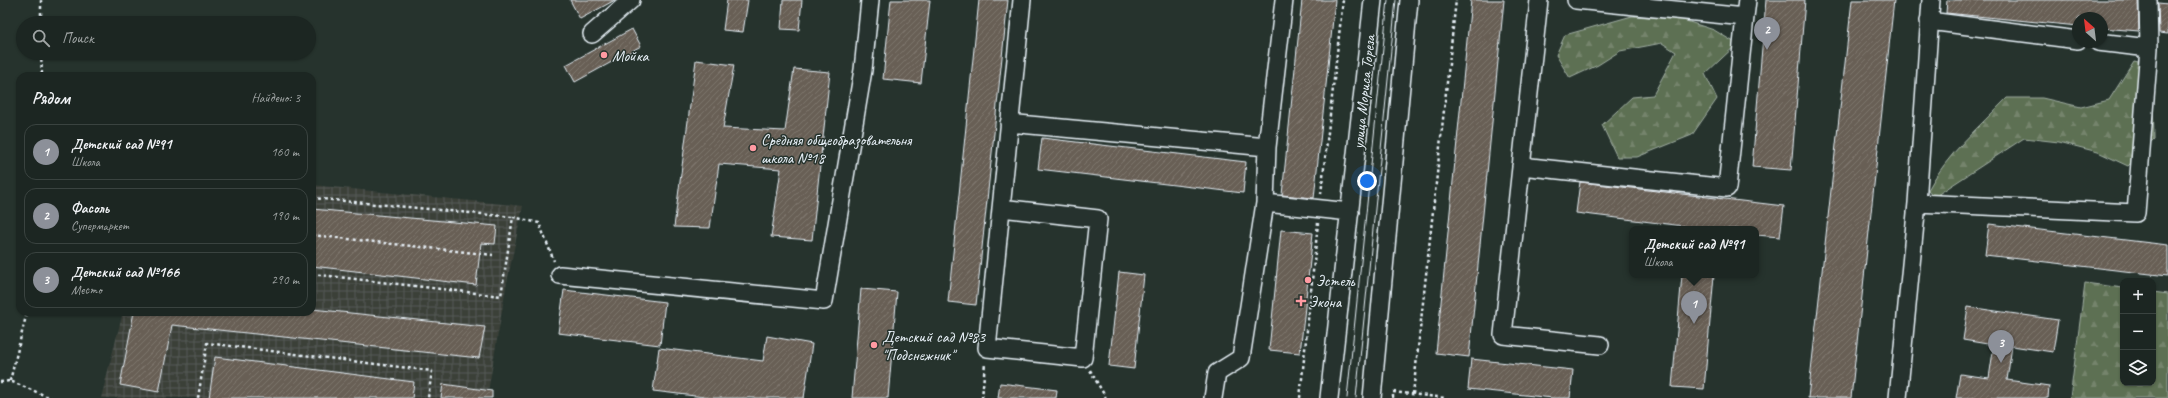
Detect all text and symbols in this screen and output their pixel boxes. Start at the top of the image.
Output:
north arrow [2072,12,2108,48]
search box [16,16,316,60]
pin: 2 [1754,17,1780,50]
icon: search [30,27,52,49]
text: Поиск [62,29,94,48]
street label: улица Мориса Тореза [1348,33,1380,151]
place label: Мойка [612,46,650,66]
marker: Мойка [599,50,609,60]
text: Рядом [32,88,70,109]
text: Найдено: 3 [252,90,300,106]
place label: Средняя общеобразовательня школа №18 [761,130,912,168]
text: Детский сад №91 [71,135,172,154]
marker: Средняя общеобразовательня школа №18 [748,143,758,153]
text: 1 [43,144,49,160]
text: 160 m [271,144,299,160]
text: Школа [71,154,100,170]
your location [1357,171,1377,191]
text: Фасоль [71,199,109,218]
text: 2 [43,208,49,224]
text: 190 m [271,208,299,224]
text: Супермаркет [71,218,129,234]
popup [1629,226,1759,278]
text: Детский сад №91 [1644,235,1744,254]
text: Школа [1644,254,1672,270]
text: Детский сад №166 [71,263,179,282]
place label: Эстель [1316,271,1356,291]
text: 3 [43,272,49,288]
text: 290 m [271,272,299,288]
marker: Эстель [1303,275,1313,285]
map controls [2120,278,2156,386]
button: + [2120,278,2156,314]
text: Место [71,282,102,298]
pin: 1 [1681,291,1707,324]
place label: Экона [1309,292,1343,312]
marker: Экона [1296,296,1306,306]
button: − [2120,314,2156,350]
place label: Детский сад №83 "Подснежник" [882,327,987,365]
pin: 3 [1988,330,2014,363]
marker: Детский сад №83 "Подснежник" [869,340,879,350]
button: layers [2120,350,2156,386]

